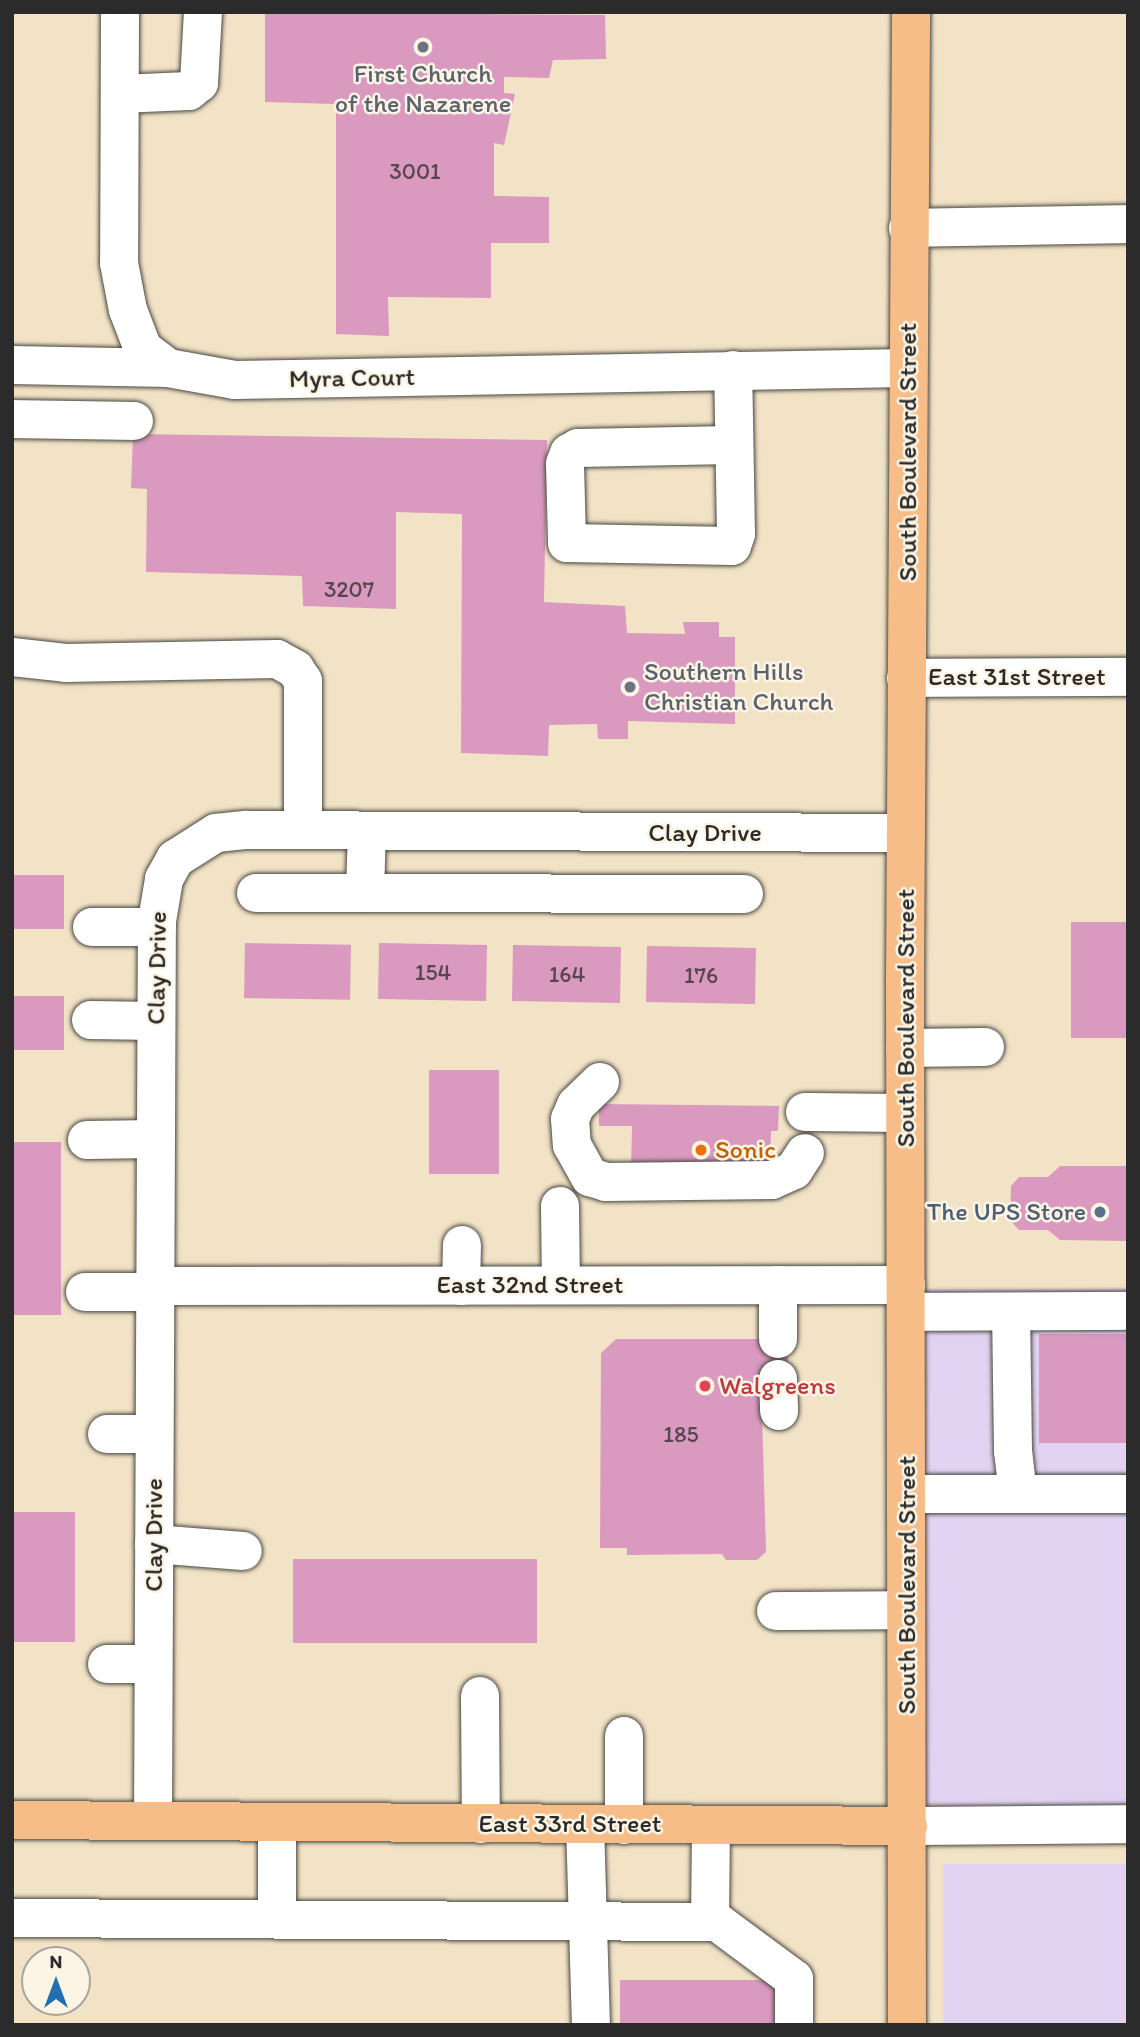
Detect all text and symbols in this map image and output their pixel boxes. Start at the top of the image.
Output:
marker: First Church of the Nazarene [415,39,431,55]
place label: First Church of the Nazarene [335,58,511,119]
house number: 3001 [389,157,441,185]
street label: South Boulevard Street [892,322,924,582]
street label: Myra Court [289,361,415,395]
house number: 3207 [324,575,374,603]
place label: Southern Hills Christian Church [644,656,834,718]
street label: East 31st Street [928,661,1106,693]
marker: Southern Hills Christian Church [622,679,638,695]
street label: Clay Drive [648,817,762,849]
street label: South Boulevard Street [890,888,922,1148]
street label: Clay Drive [140,911,174,1025]
house number: 154 [415,958,451,986]
house number: 164 [549,960,585,988]
house number: 176 [684,961,718,989]
place label: Sonic [715,1134,776,1166]
marker: Sonic [693,1142,709,1158]
place label: The UPS Store [927,1196,1086,1228]
marker: The UPS Store [1092,1204,1108,1220]
street label: East 32nd Street [437,1269,623,1301]
place label: Walgreens [719,1370,836,1402]
marker: Walgreens [697,1378,713,1394]
house number: 185 [663,1420,699,1448]
street label: South Boulevard Street [891,1455,923,1715]
street label: Clay Drive [138,1478,170,1592]
street label: East 33rd Street [479,1808,661,1840]
north arrow [21,1946,91,2016]
text: N [50,1950,62,1973]

